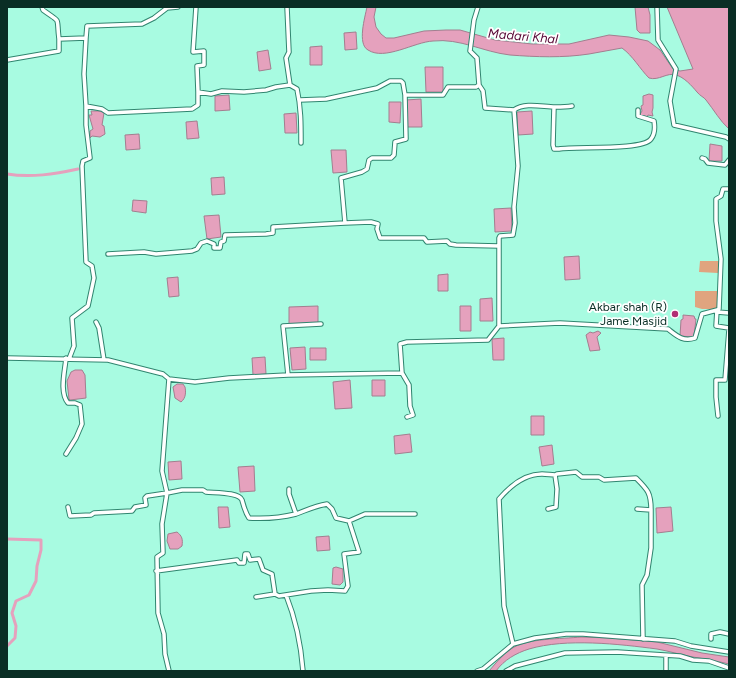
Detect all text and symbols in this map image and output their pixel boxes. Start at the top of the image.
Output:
water label: Madari Khal [487,25,559,47]
place label: Akbar shah (R) Jame Masjid [589,300,667,328]
marker: Akbar shah (R) Jame Masjid [670,309,680,319]

